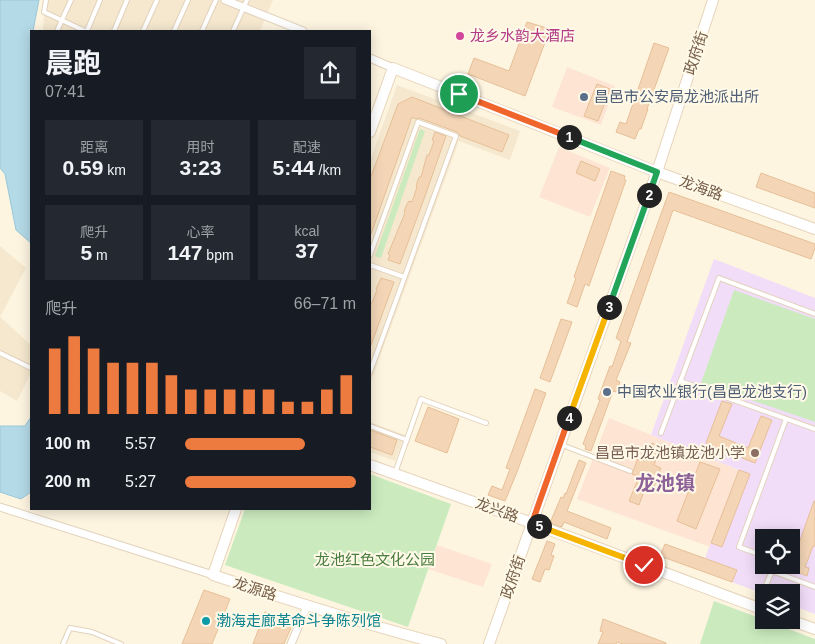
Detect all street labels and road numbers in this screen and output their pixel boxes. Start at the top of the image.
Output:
street label: 政府街 [680,29,711,77]
street label: 龙海路 [677,172,725,203]
street label: 龙兴路 [473,494,521,525]
street label: 政府街 [497,553,528,601]
street label: 龙源路 [231,573,279,604]

